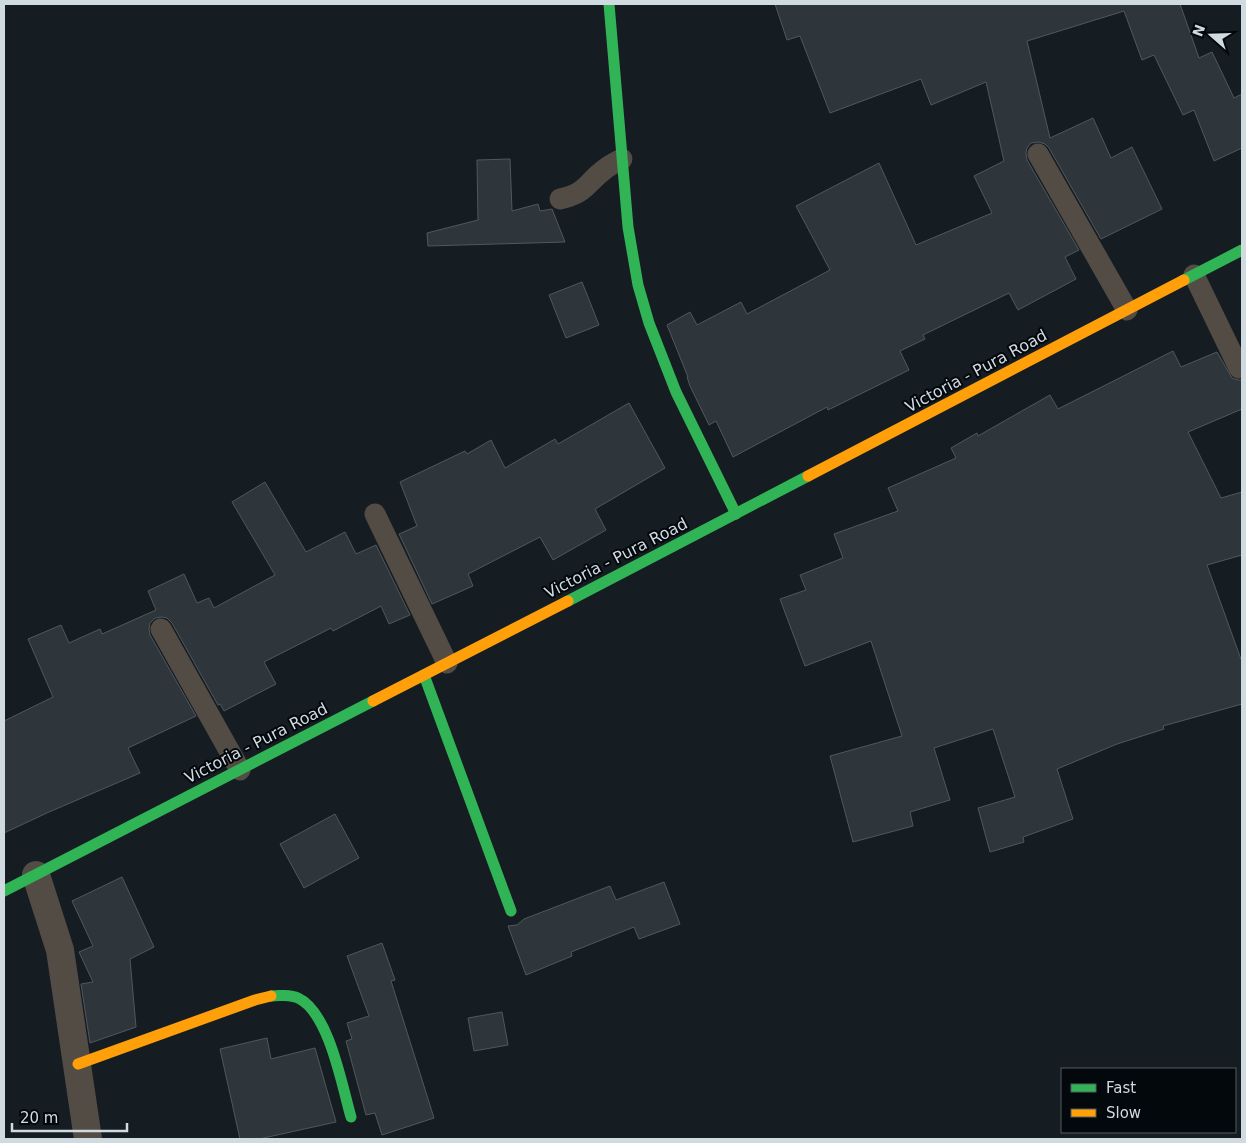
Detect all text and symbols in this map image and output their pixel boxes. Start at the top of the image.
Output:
north arrow [1186,10,1236,60]
text: N [1189,22,1208,39]
street label: Victoria - Pura Road [902,326,1050,416]
street label: Victoria - Pura Road [541,514,691,602]
street label: Victoria - Pura Road [181,699,331,787]
legend [1061,1068,1236,1133]
text: Fast [1106,1079,1136,1097]
scale bar [12,1100,128,1132]
text: Slow [1106,1104,1141,1122]
text: 20 m [20,1109,58,1127]

